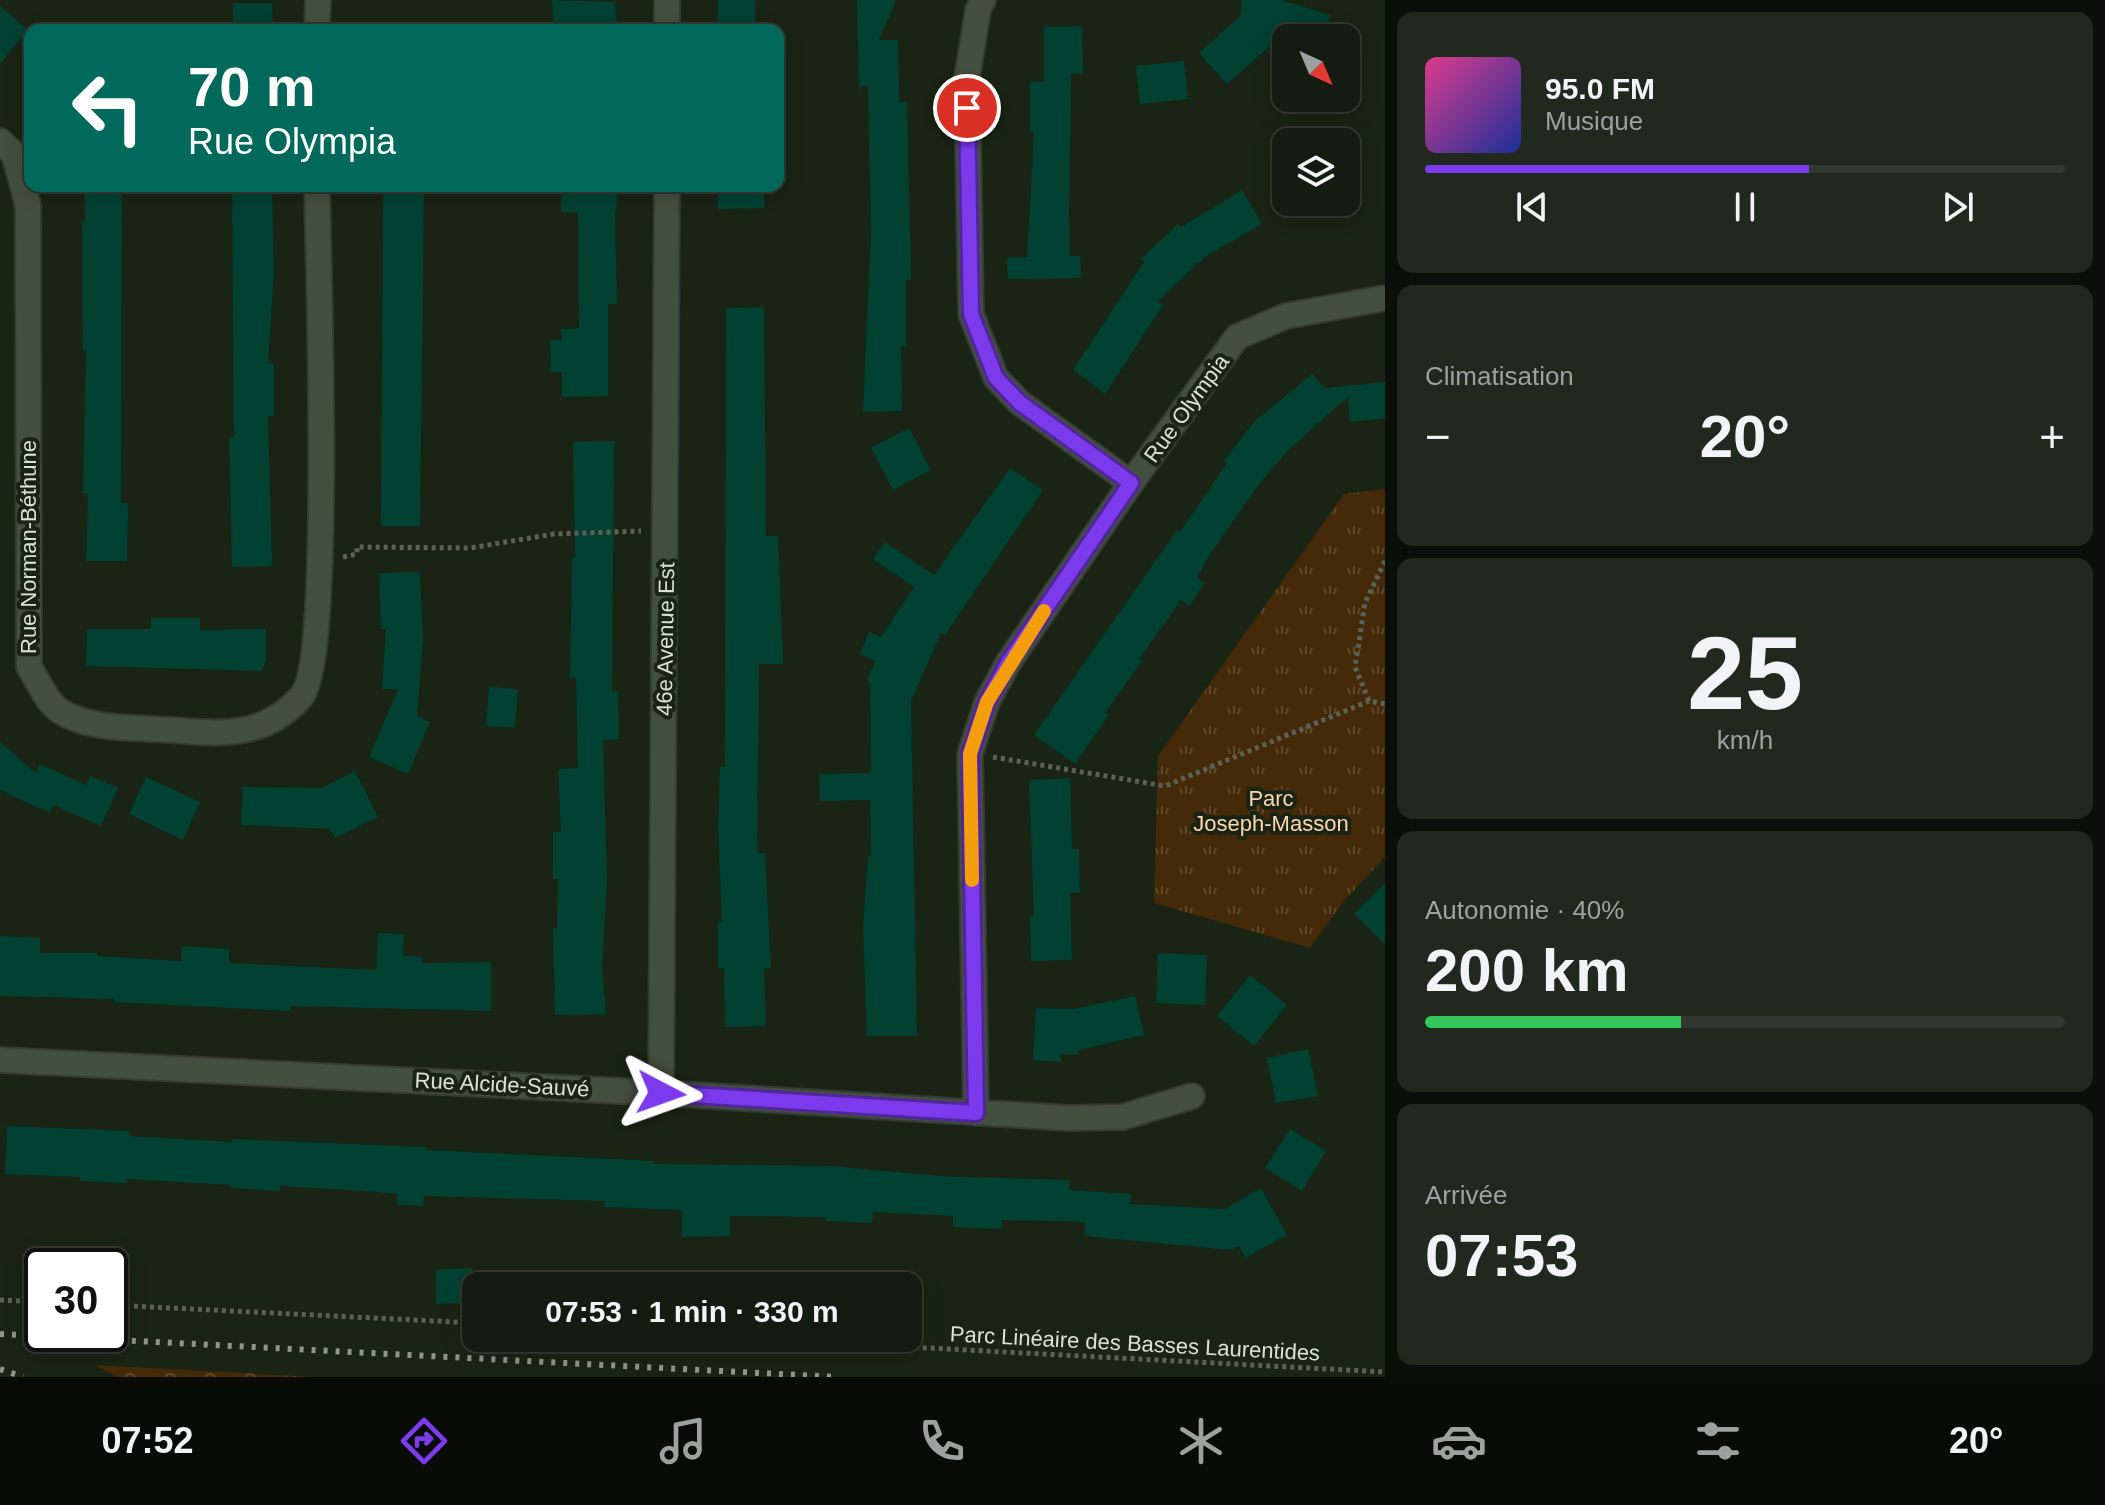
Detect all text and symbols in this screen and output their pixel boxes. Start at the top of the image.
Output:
north arrow [1272,24,1360,112]
map controls [1272,24,1360,216]
text: 70 m [188,55,316,118]
icon: left [56,56,160,160]
text: 95.0 FM [1545,72,1655,105]
pin [933,74,1001,142]
icon: arrive [945,86,989,130]
text: Musique [1545,106,1643,136]
text: Rue Olympia [188,121,396,162]
button: layers [1272,128,1360,216]
icon: previous [1510,185,1554,229]
icon: pause [1723,185,1767,229]
icon: next [1936,185,1980,229]
street label: Rue Olympia [1139,349,1234,467]
text: Climatisation [1425,361,1574,391]
text: 20° [1700,403,1790,470]
text: − [1425,412,1451,461]
text: + [2039,412,2065,461]
street label: Rue Norman-Béthune [16,440,41,654]
street label: 46e Avenue Est [652,562,679,716]
text: 25 [1687,615,1803,731]
text: km/h [1717,725,1773,755]
park label: Parc Joseph-Masson [1193,786,1349,836]
text: Autonomie · 40% [1425,895,1624,925]
text: 200 km [1425,937,1629,1004]
position arrow [619,1051,703,1135]
street label: Rue Alcide-Sauvé [414,1067,590,1102]
text: Arrivée [1425,1180,1507,1210]
text: 07:53 [1425,1222,1578,1289]
speed limit sign: 30 [24,1248,128,1352]
text: 07:53 · 1 min · 330 m [545,1295,839,1328]
street label: Parc Linéaire des Basses Laurentides [949,1321,1321,1366]
icon: directions [396,1413,452,1469]
icon: music [655,1413,711,1469]
icon: phone [914,1413,970,1469]
icon: climate [1173,1413,1229,1469]
icon: car [1431,1413,1487,1469]
icon: filters [1690,1413,1746,1469]
text: 07:52 [101,1420,193,1461]
text: 20° [1949,1420,2004,1461]

